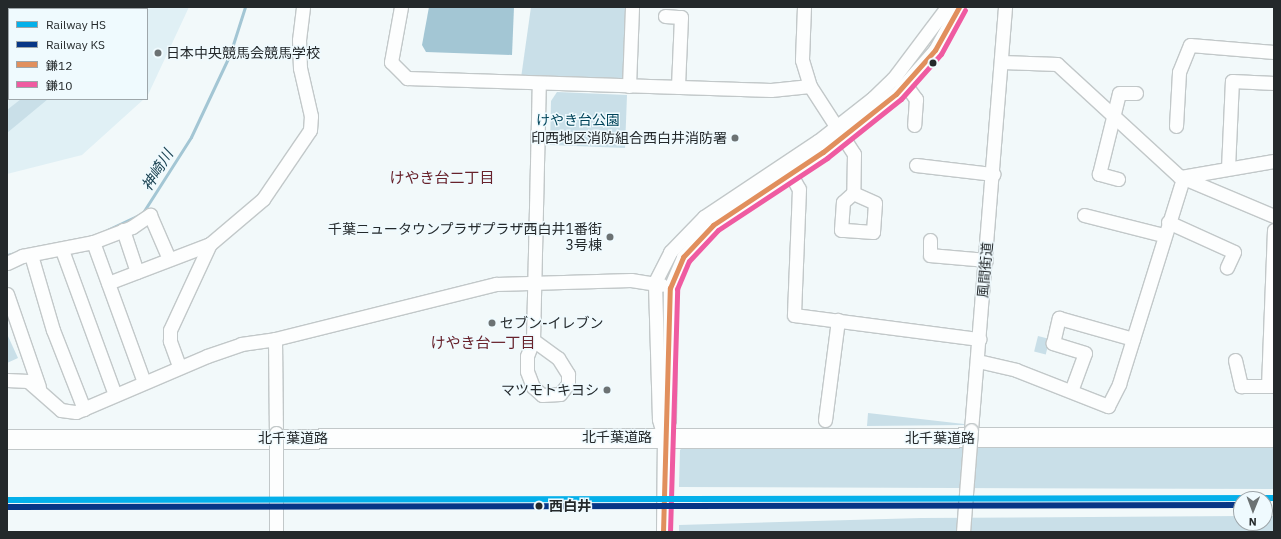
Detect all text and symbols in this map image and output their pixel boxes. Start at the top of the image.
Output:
legend [8,8,148,100]
text: Railway HS [46,17,106,32]
text: Railway KS [46,37,105,52]
place label: 日本中央競馬会競馬学校 [166,45,320,61]
marker: 日本中央競馬会競馬学校 [153,48,163,58]
text: 鎌12 [46,58,72,73]
unlabelled marker [928,58,938,68]
text: 鎌10 [46,78,72,93]
park label: けやき台公園 [536,112,620,128]
place label: 印西地区消防組合西白井消防署 [531,130,727,146]
marker: 印西地区消防組合西白井消防署 [730,133,740,143]
water label: 神崎川 [137,146,177,194]
district label: けやき台二丁目 [390,169,494,187]
place label: 千葉ニュータウンプラザプラザ西白井1番街 3号棟 [328,221,602,254]
marker: 千葉ニュータウンプラザプラザ西白井1番街 3号棟 [605,232,615,242]
street label: 風間街道 [974,241,996,299]
place label: セブン-イレブン [500,315,604,331]
marker: セブン-イレブン [487,318,497,328]
district label: けやき台一丁目 [431,334,535,352]
place label: マツモトキヨシ [501,382,599,398]
marker: マツモトキヨシ [602,385,612,395]
street label: 北千葉道路 [582,429,652,445]
street label: 北千葉道路 [258,430,328,446]
street label: 北千葉道路 [905,430,975,446]
north arrow [1233,491,1273,531]
place label: 西白井 [549,498,591,514]
marker: 西白井 [532,499,546,513]
text: N [1249,515,1257,529]

